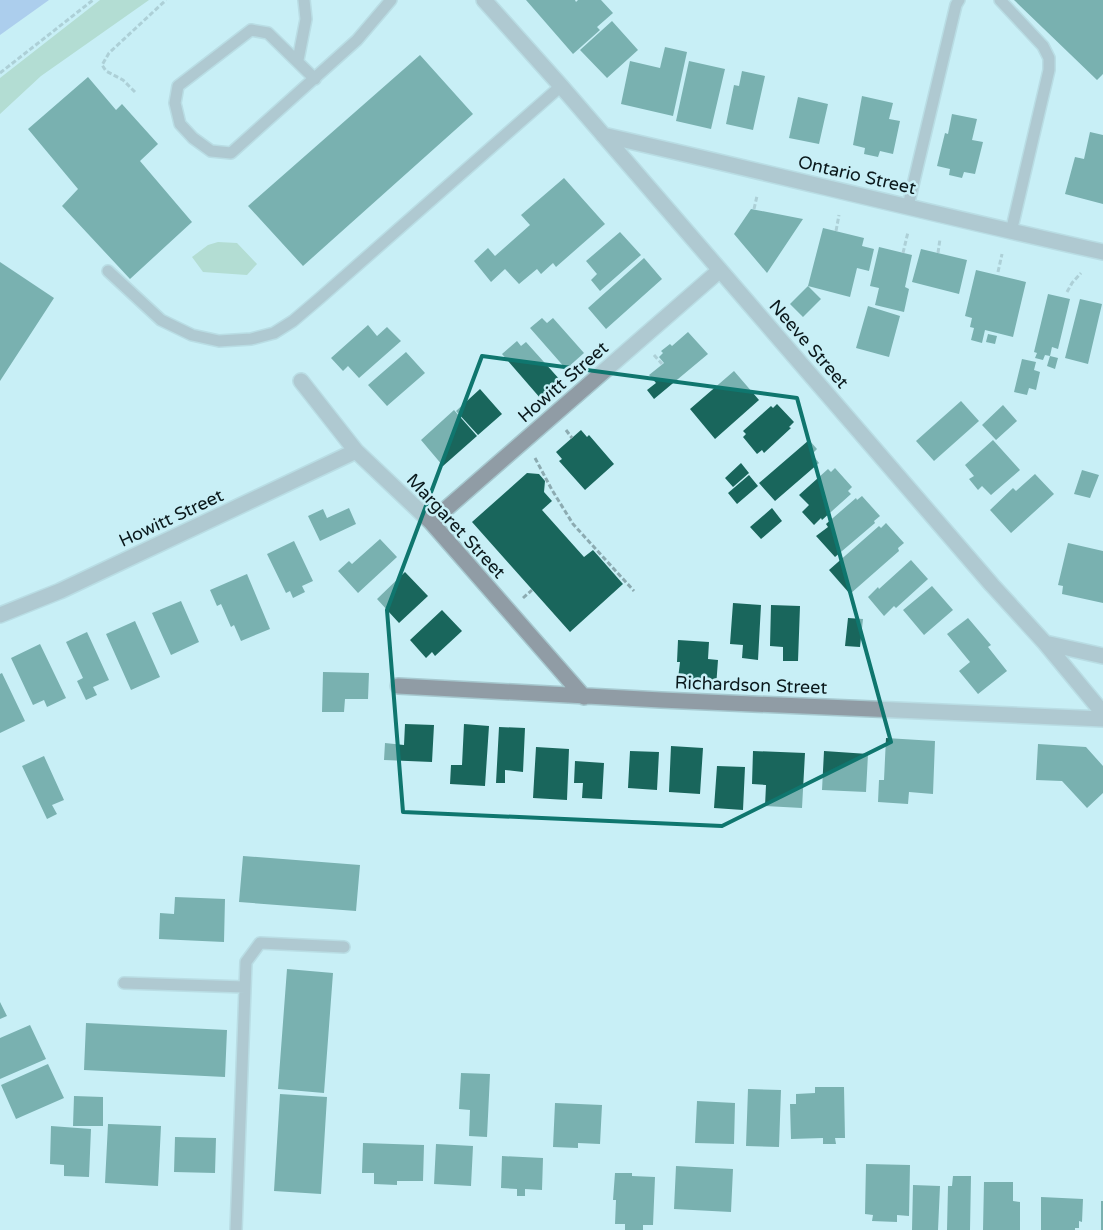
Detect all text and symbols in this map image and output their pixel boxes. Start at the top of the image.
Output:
street label: Ontario Street [796,151,918,199]
street label: Neeve Street [765,295,854,393]
street label: Howitt Street [513,337,613,427]
street label: Margaret Street [402,469,510,583]
street label: Howitt Street [115,484,227,552]
street label: Richardson Street [674,671,828,699]

